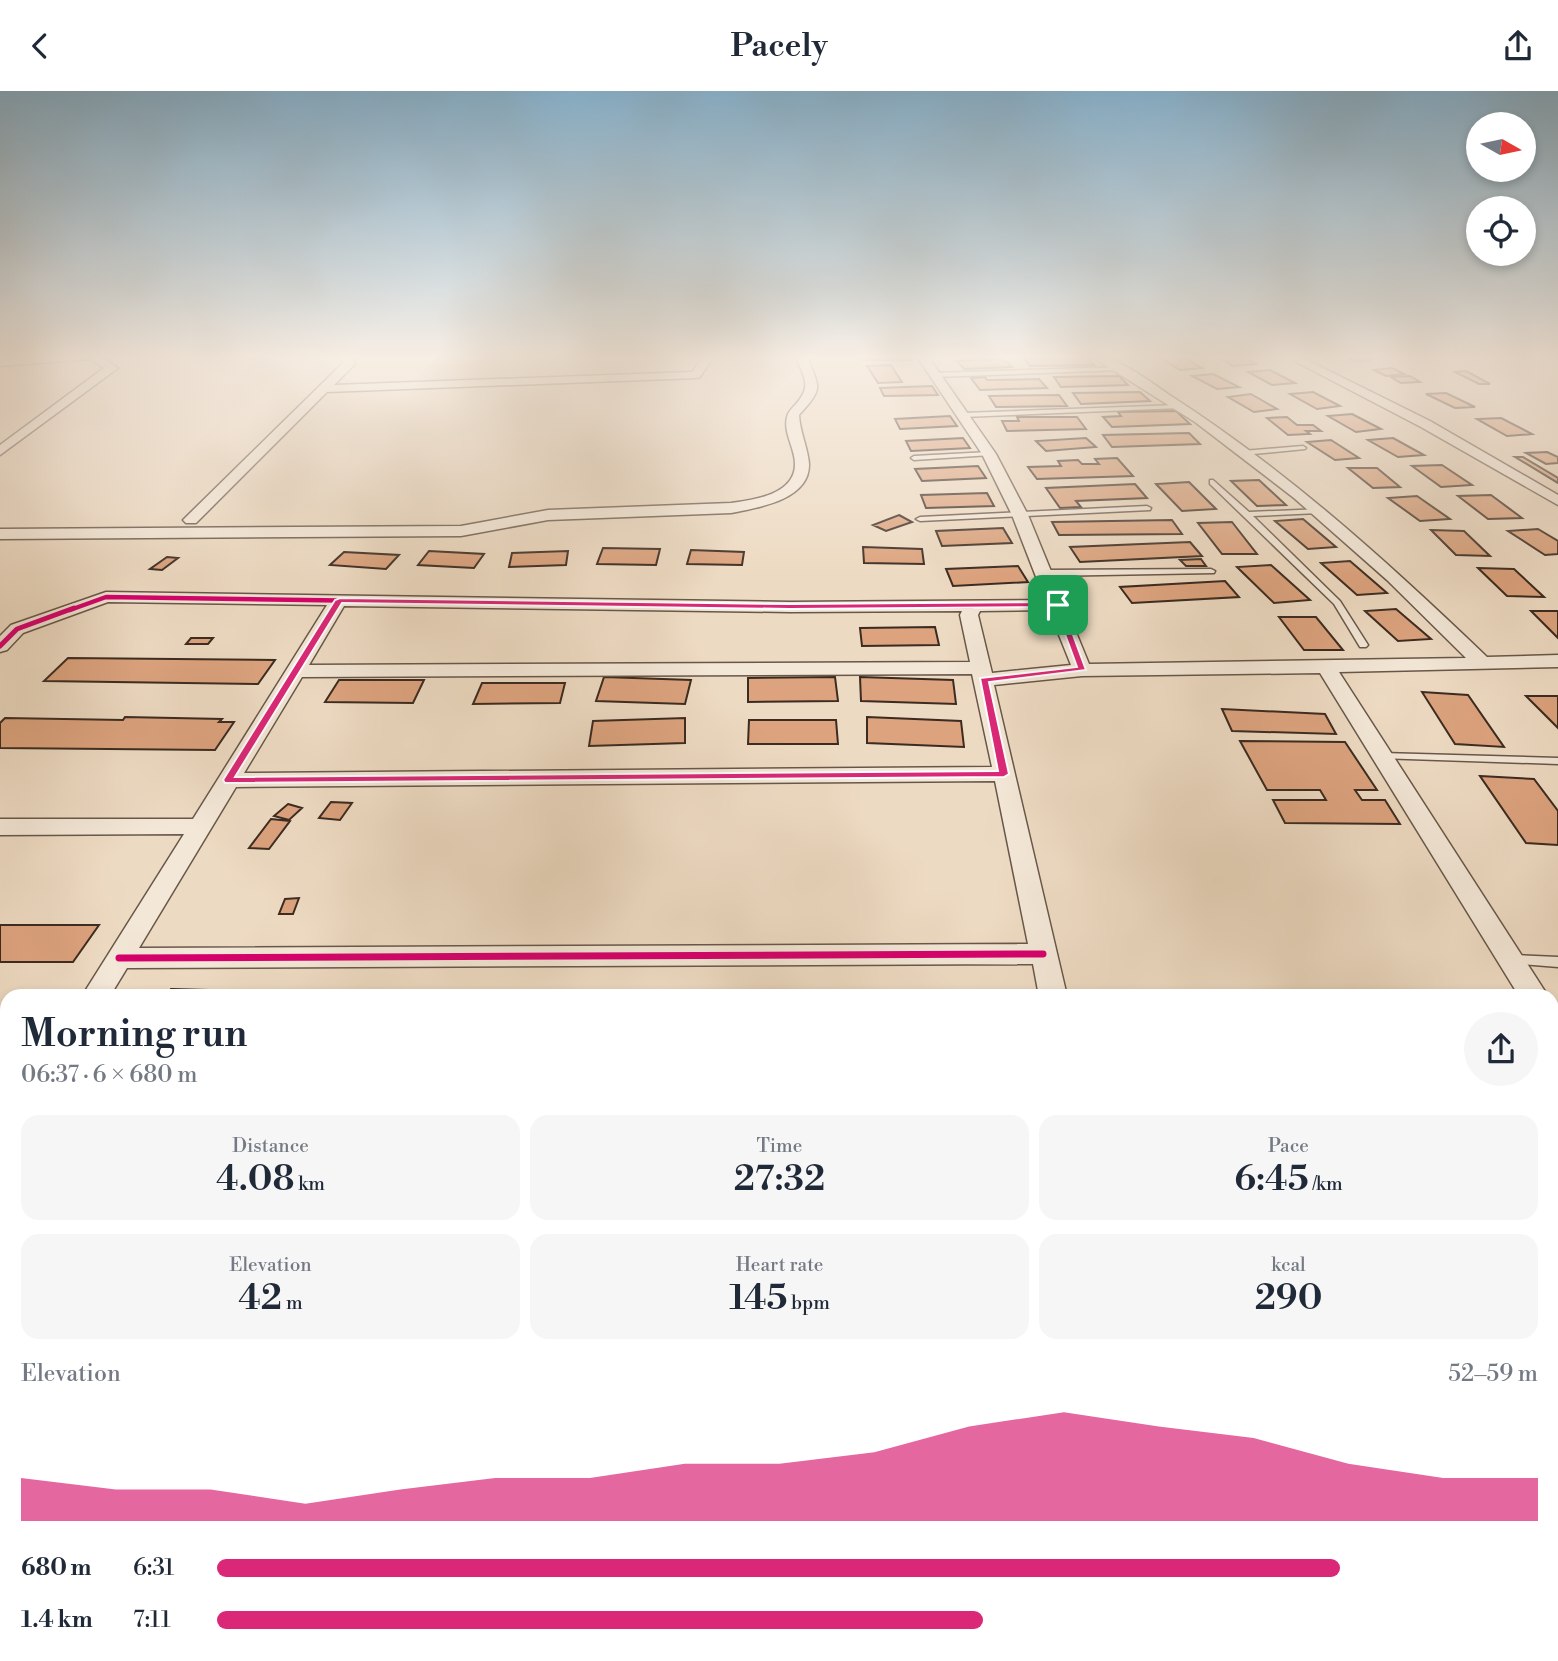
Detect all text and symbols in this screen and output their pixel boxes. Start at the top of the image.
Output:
text: Pacely [730,26,828,66]
icon: back [21,27,59,65]
icon: share [1499,27,1537,65]
north arrow [1466,112,1536,182]
map controls [1466,112,1536,266]
button: locate [1466,196,1536,266]
pin [1028,575,1088,635]
icon: arrive [1039,586,1077,624]
text: Morning run [21,1011,247,1058]
button: share [1464,1012,1538,1086]
text: 06:37 · 6 × 680 m [21,1061,197,1089]
text: Distance [232,1134,309,1158]
text: Time [757,1134,802,1158]
text: Pace [1268,1134,1309,1158]
text: 4.08 [216,1158,294,1201]
text: 27:32 [734,1158,825,1201]
text: 6:45 [1234,1158,1309,1201]
text: km [294,1172,325,1196]
text: /km [1309,1172,1343,1196]
text: Elevation [229,1253,312,1277]
text: Heart rate [736,1253,823,1277]
text: kcal [1271,1253,1306,1277]
text: 42 [238,1277,282,1320]
text: 145 [729,1277,787,1320]
text: 290 [1255,1277,1322,1320]
text: m [282,1291,303,1315]
text: bpm [787,1291,830,1315]
text: Elevation [21,1360,121,1388]
text: 52–59 m [1448,1360,1538,1388]
text: 680 m [21,1554,91,1582]
text: 6:31 [133,1554,174,1582]
text: 1.4 km [21,1606,93,1634]
text: 7:11 [133,1606,171,1634]

